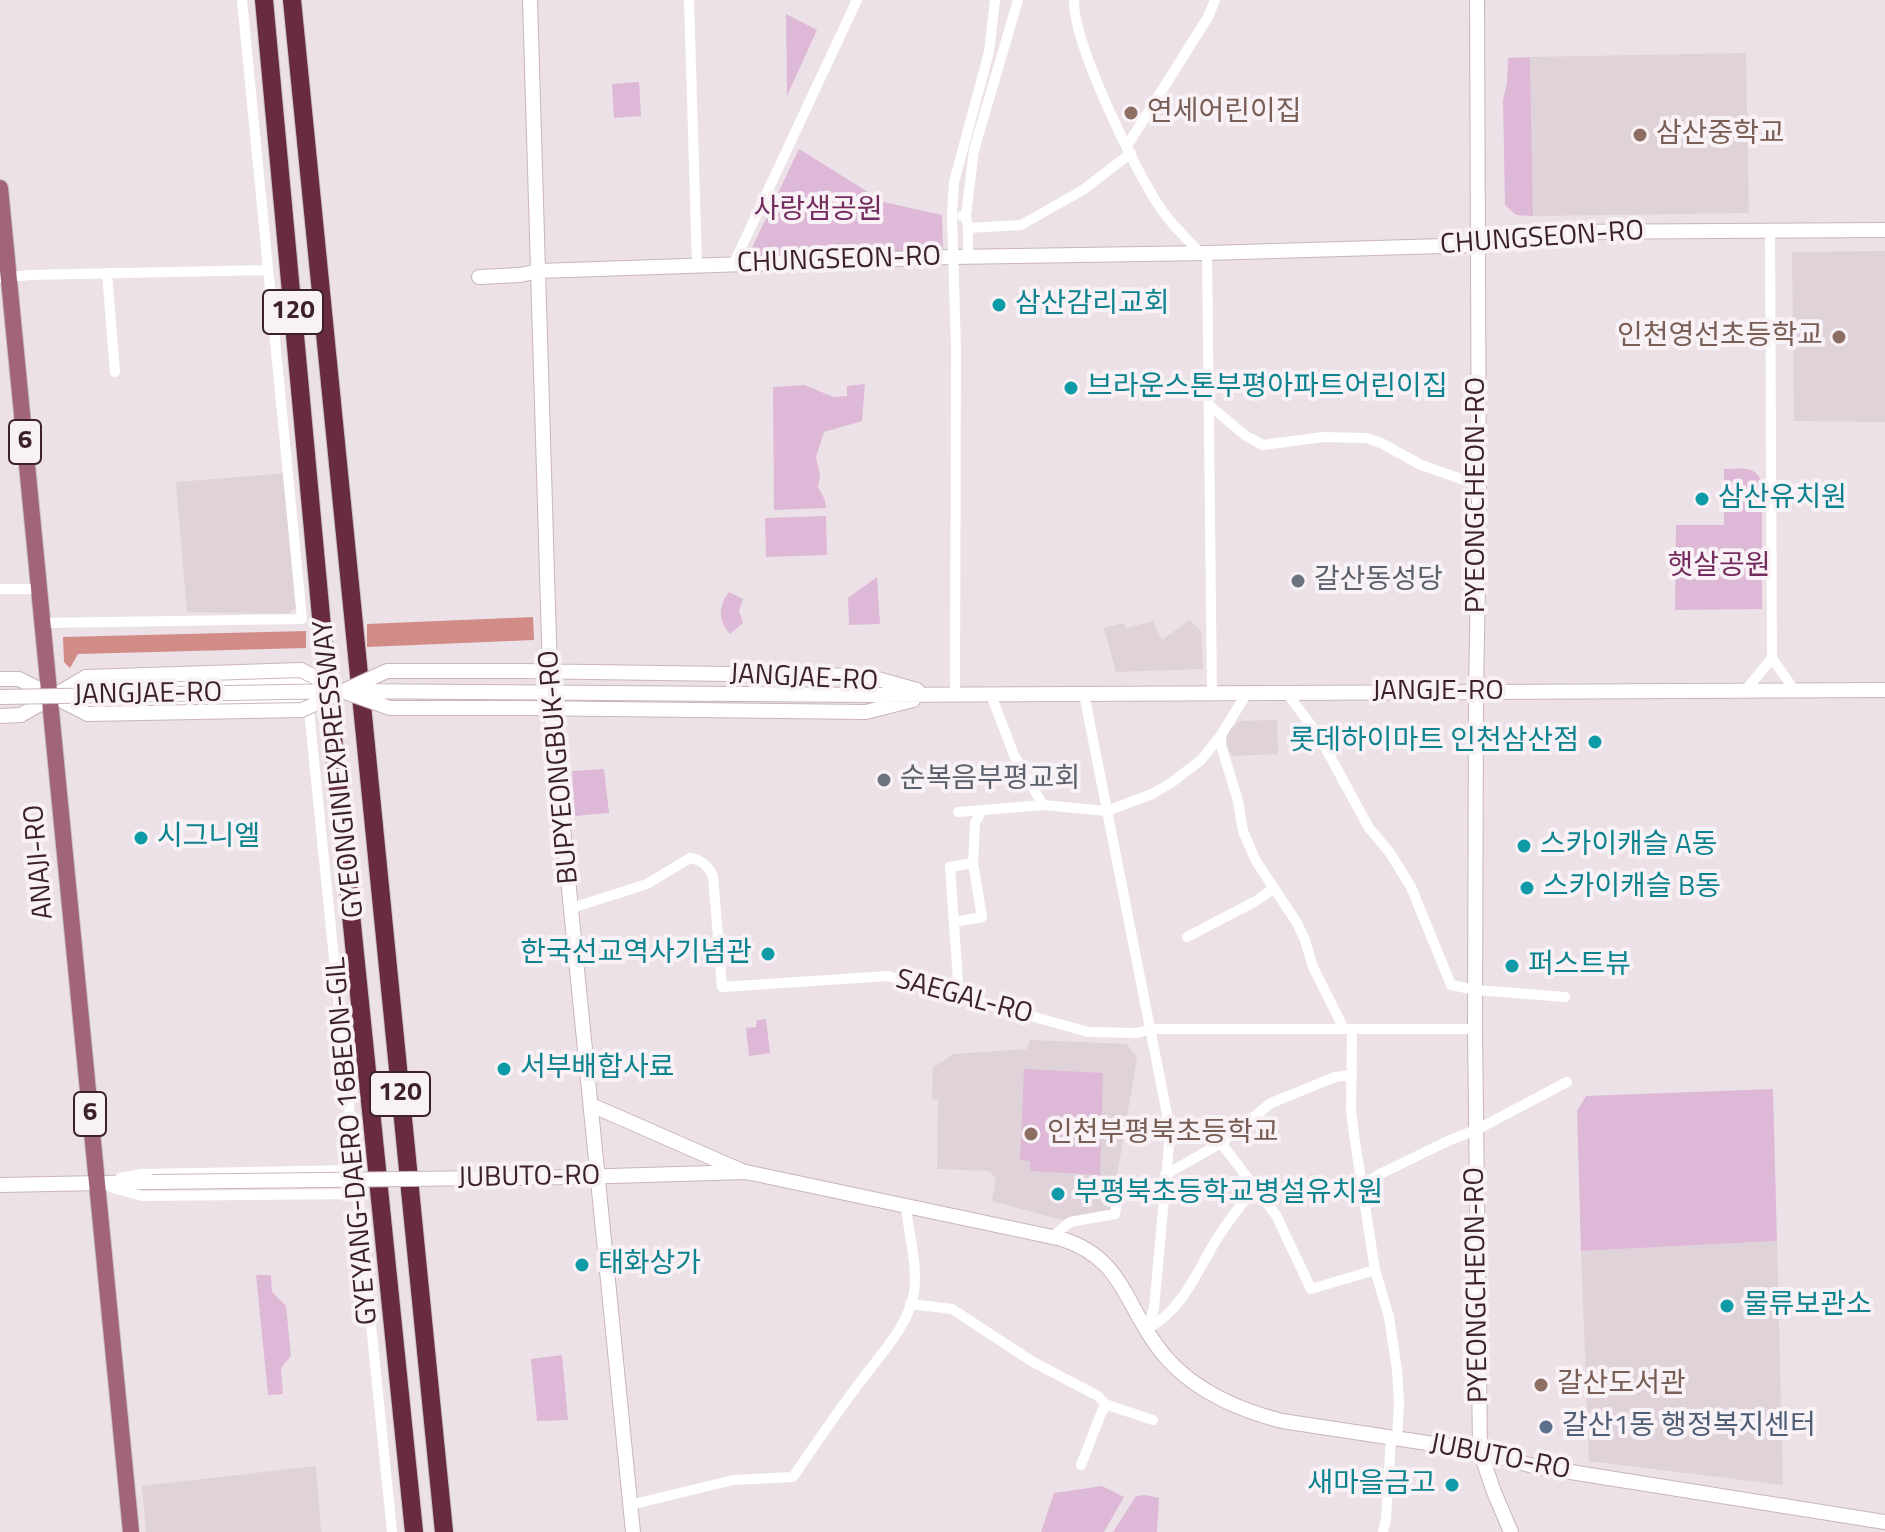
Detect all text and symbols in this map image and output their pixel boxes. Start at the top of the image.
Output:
place label: 연세어린이집 [1147,96,1302,130]
marker: 연세어린이집 [1122,104,1140,122]
place label: 삼산중학교 [1656,118,1785,152]
marker: 삼산중학교 [1631,126,1649,144]
park label: 사랑샘공원 [754,194,882,228]
street label: CHUNGSEON-RO [1439,215,1645,263]
street label: CHUNGSEON-RO [736,241,942,281]
place label: 삼산감리교회 [1015,288,1170,322]
road number: 120 [263,290,323,334]
marker: 삼산감리교회 [990,296,1008,314]
place label: 인천영선초등학교 [1617,320,1823,354]
marker: 인천영선초등학교 [1830,328,1848,346]
place label: 브라운스톤부평아파트어린이집 [1087,371,1448,405]
street label: PYEONGCHEON-RO [1460,377,1494,613]
marker: 브라운스톤부평아파트어린이집 [1062,379,1080,397]
road number: 6 [9,420,41,464]
place label: 삼산유치원 [1718,482,1847,516]
marker: 삼산유치원 [1693,490,1711,508]
park label: 햇살공원 [1667,550,1771,584]
place label: 갈산동성당 [1314,564,1443,598]
marker: 갈산동성당 [1289,572,1307,590]
street label: GYEONGIN EXPRESSWAY [308,619,372,919]
street label: BUPYEONGBUK-RO [533,649,587,885]
street label: JANGJAE-RO [729,658,879,700]
street label: JANGJE-RO [1372,675,1504,709]
street label: JANGJAE-RO [74,677,222,713]
place label: 롯데하이마트 인천삼산점 [1289,725,1579,759]
marker: 롯데하이마트 인천삼산점 [1586,733,1604,751]
place label: 순복음부평교회 [900,763,1080,797]
marker: 순복음부평교회 [875,771,893,789]
street label: ANAJI-RO [18,803,62,921]
place label: 시그니엘 [157,821,260,855]
marker: 시그니엘 [132,829,150,847]
place label: 스카이캐슬 A동 [1540,829,1717,863]
marker: 스카이캐슬 A동 [1515,837,1533,855]
place label: 스카이캐슬 B동 [1543,871,1721,905]
marker: 스카이캐슬 B동 [1518,879,1536,897]
place label: 한국선교역사기념관 [520,937,752,971]
marker: 한국선교역사기념관 [759,945,777,963]
place label: 퍼스트뷰 [1528,949,1631,983]
street label: GYEYANG-DAERO 16BEON-GIL [320,956,386,1326]
marker: 퍼스트뷰 [1503,957,1521,975]
street label: SAEGAL-RO [892,964,1036,1032]
place label: 서부배합사료 [520,1052,675,1086]
marker: 서부배합사료 [495,1060,513,1078]
road number: 120 [370,1072,430,1116]
road number: 6 [74,1092,106,1136]
place label: 인천부평북초등학교 [1047,1117,1279,1151]
marker: 인천부평북초등학교 [1022,1125,1040,1143]
street label: JUBUTO-RO [458,1160,600,1196]
street label: PYEONGCHEON-RO [1459,1167,1497,1403]
place label: 부평북초등학교병설유치원 [1074,1177,1383,1211]
marker: 부평북초등학교병설유치원 [1049,1185,1067,1203]
place label: 태화상가 [598,1248,701,1282]
marker: 태화상가 [573,1256,591,1274]
place label: 물류보관소 [1743,1289,1872,1323]
marker: 물류보관소 [1718,1297,1736,1315]
place label: 갈산도서관 [1557,1368,1686,1402]
marker: 갈산도서관 [1532,1376,1550,1394]
place label: 갈산1동 행정복지센터 [1562,1410,1816,1444]
marker: 갈산1동 행정복지센터 [1537,1418,1555,1436]
street label: JUBUTO-RO [1427,1428,1573,1488]
place label: 새마을금고 [1307,1468,1436,1502]
marker: 새마을금고 [1443,1476,1461,1494]

